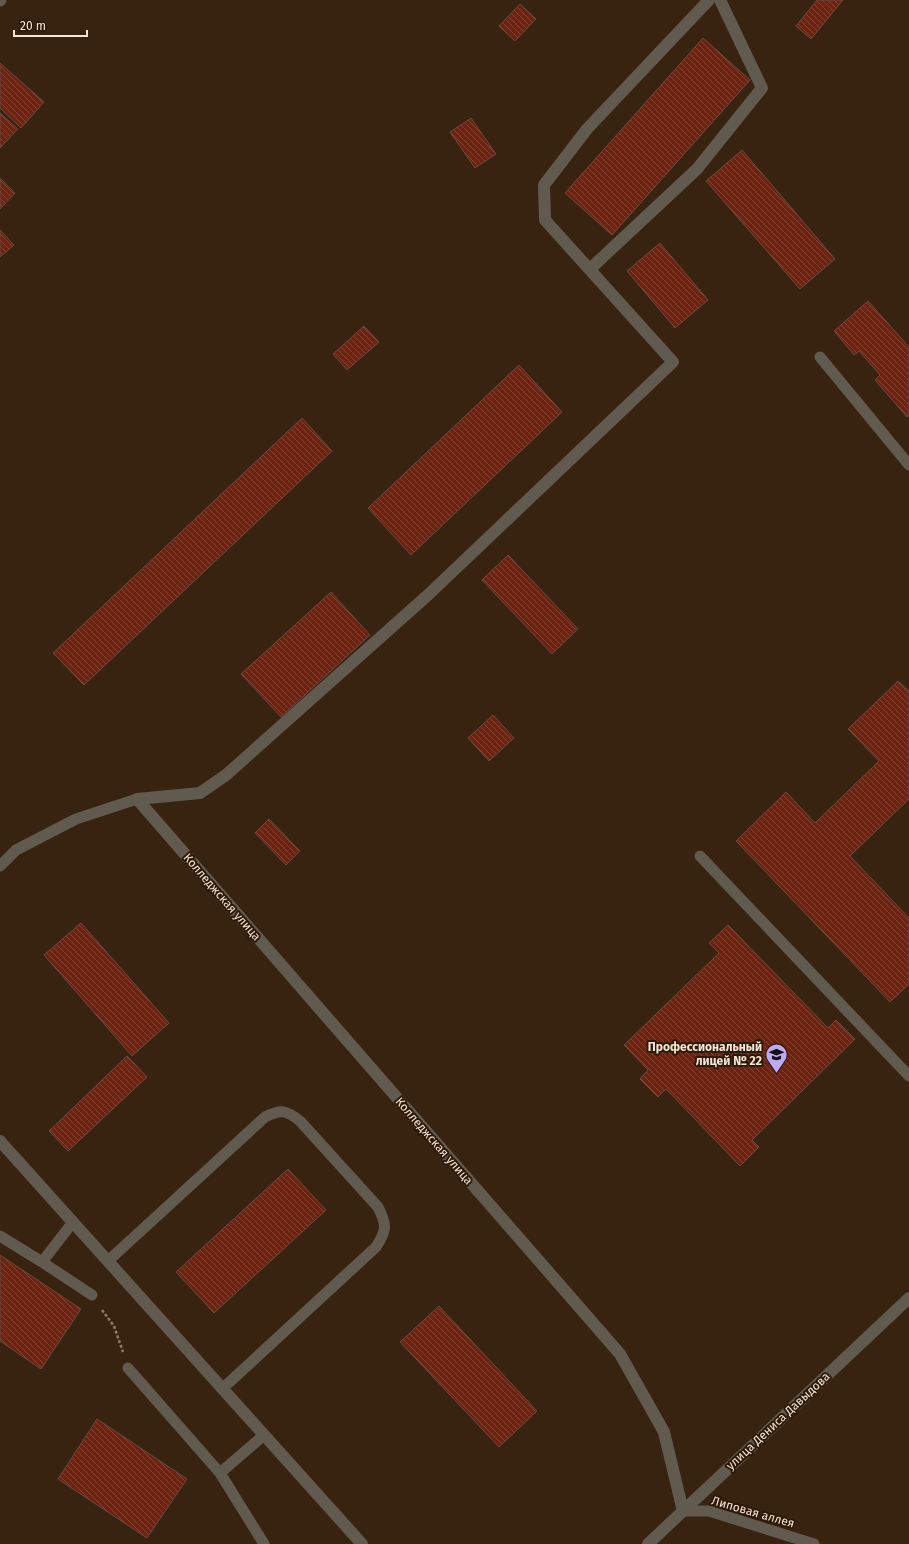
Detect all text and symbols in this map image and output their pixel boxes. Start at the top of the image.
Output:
scale bar [14,12,87,38]
text: 20 m [20,19,46,33]
street label: Колледжская улица [180,851,264,943]
place label: Профессиональный лицей № 22 [648,1040,762,1068]
school or university icon: Профессиональный лицей № 22 [764,1041,790,1074]
street label: Колледжская улица [392,1095,476,1187]
street label: улица Дениса Давыдова [723,1369,833,1473]
street label: Липовая аллея [710,1493,796,1531]

